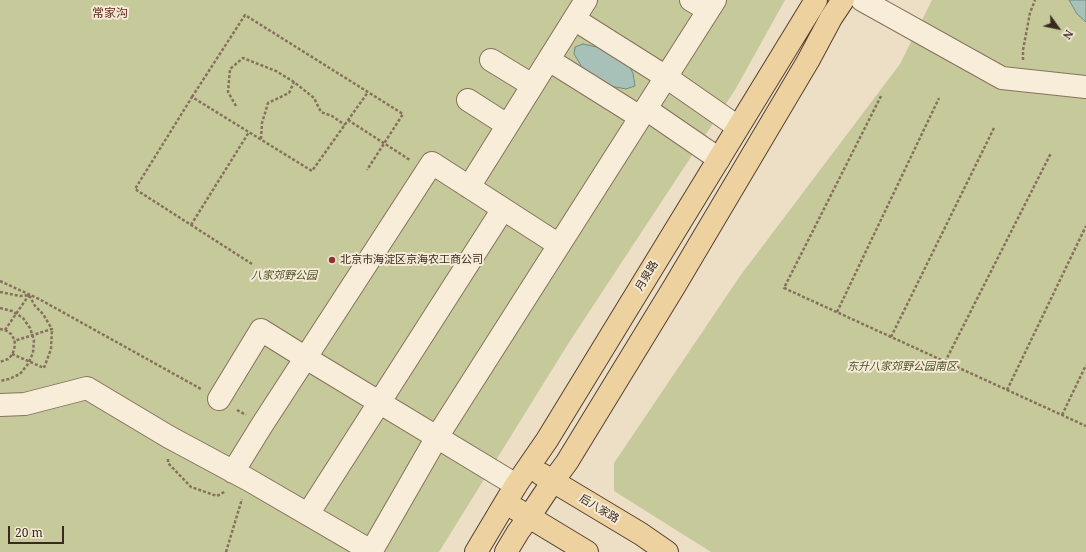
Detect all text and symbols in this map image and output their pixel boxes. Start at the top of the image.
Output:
district label: 常家沟 [92,7,128,21]
north arrow [1038,8,1078,48]
text: N [1060,27,1077,43]
place label: 北京市海淀区京海农工商公司 [340,253,483,267]
marker: 北京市海淀区京海农工商公司 [327,255,337,265]
street label: 月泉路 [633,258,661,294]
park label: 八家郊野公园 [251,269,317,283]
park label: 东升八家郊野公园南区 [847,360,957,374]
street label: 后八家路 [577,492,621,526]
scale bar [10,518,66,544]
text: 20 m [15,524,43,541]

